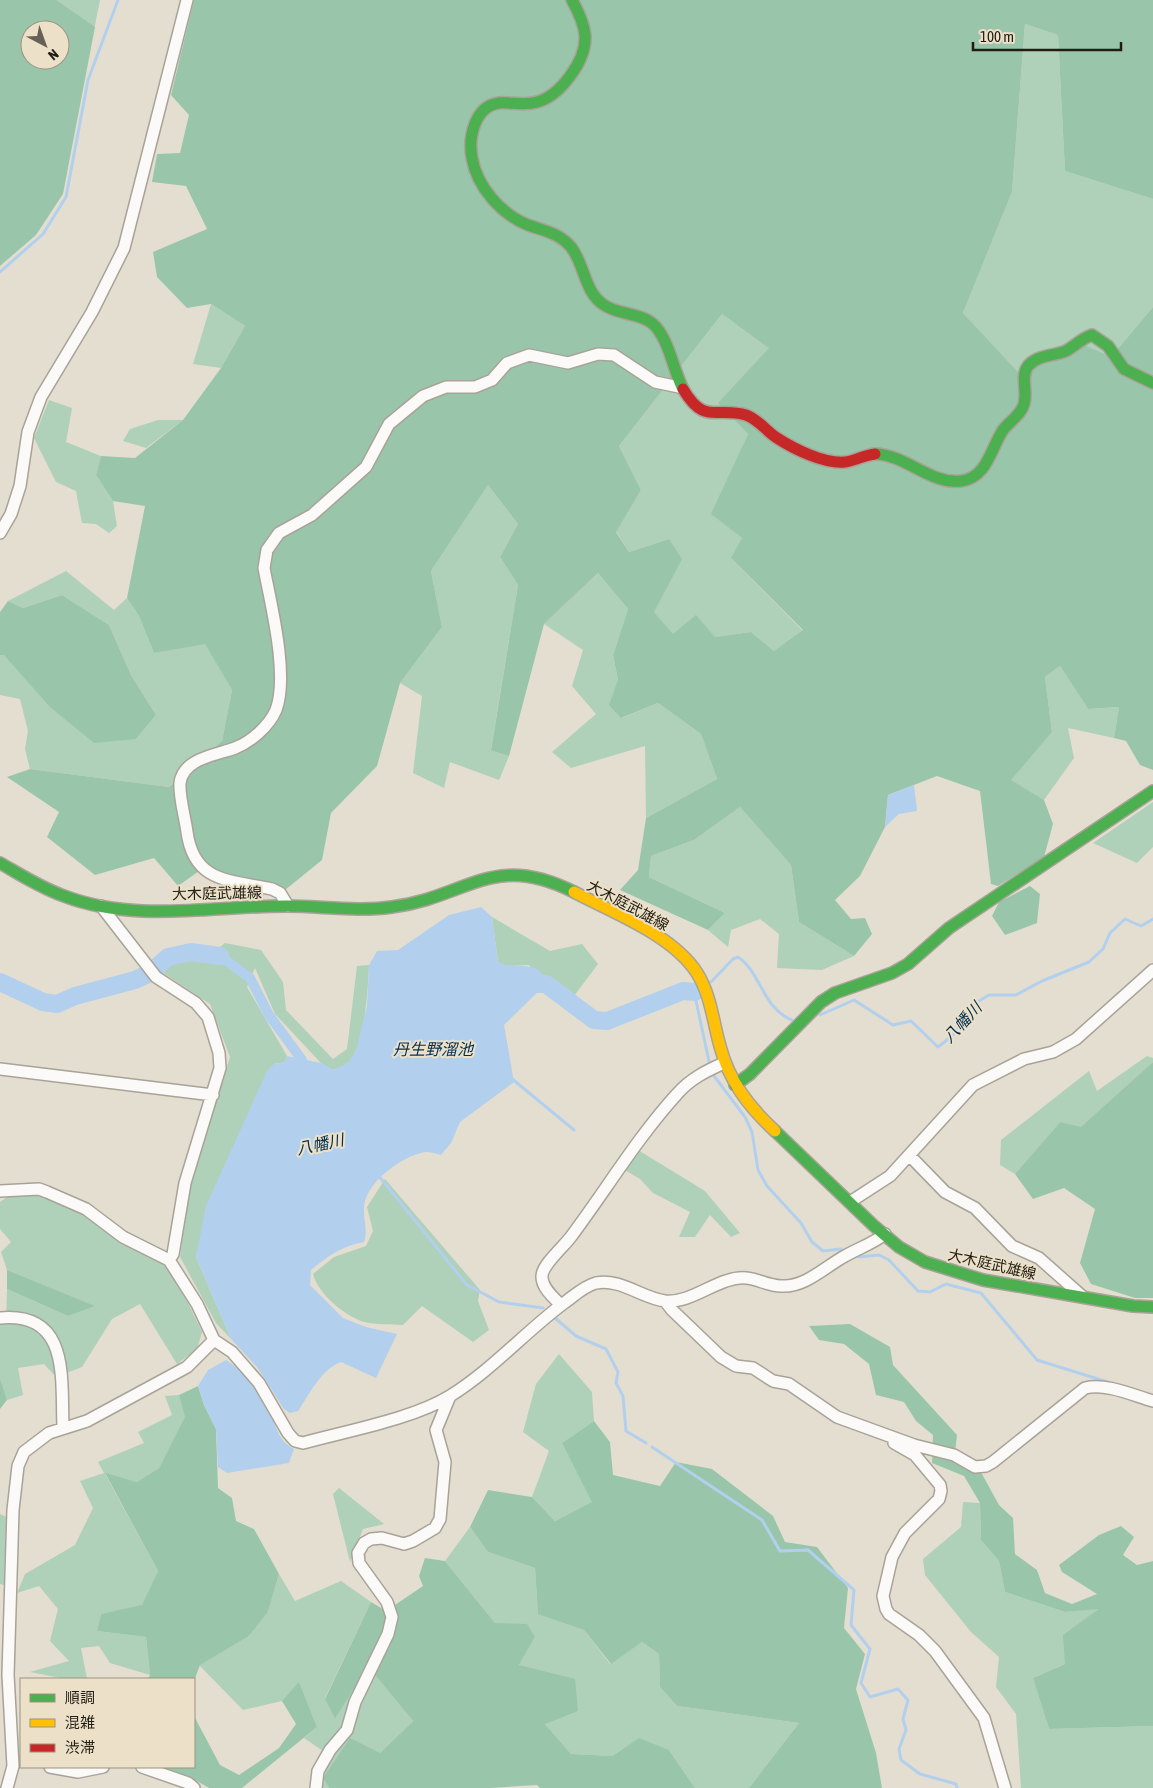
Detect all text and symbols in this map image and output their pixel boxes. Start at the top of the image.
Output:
north arrow [20,20,70,70]
scale bar [973,20,1120,52]
text: 100 m [980,28,1014,45]
text: N [45,46,62,64]
street label: 大木庭武雄線 [584,876,672,934]
street label: 大木庭武雄線 [172,884,262,902]
water label: 八幡川 [939,997,986,1046]
water label: 丹生野溜池 [393,1040,475,1058]
water label: 八幡川 [295,1130,347,1158]
street label: 大木庭武雄線 [946,1246,1038,1282]
legend [20,1678,195,1768]
text: 順調 [65,1689,95,1706]
text: 混雑 [65,1714,95,1731]
text: 渋滞 [65,1739,95,1756]

